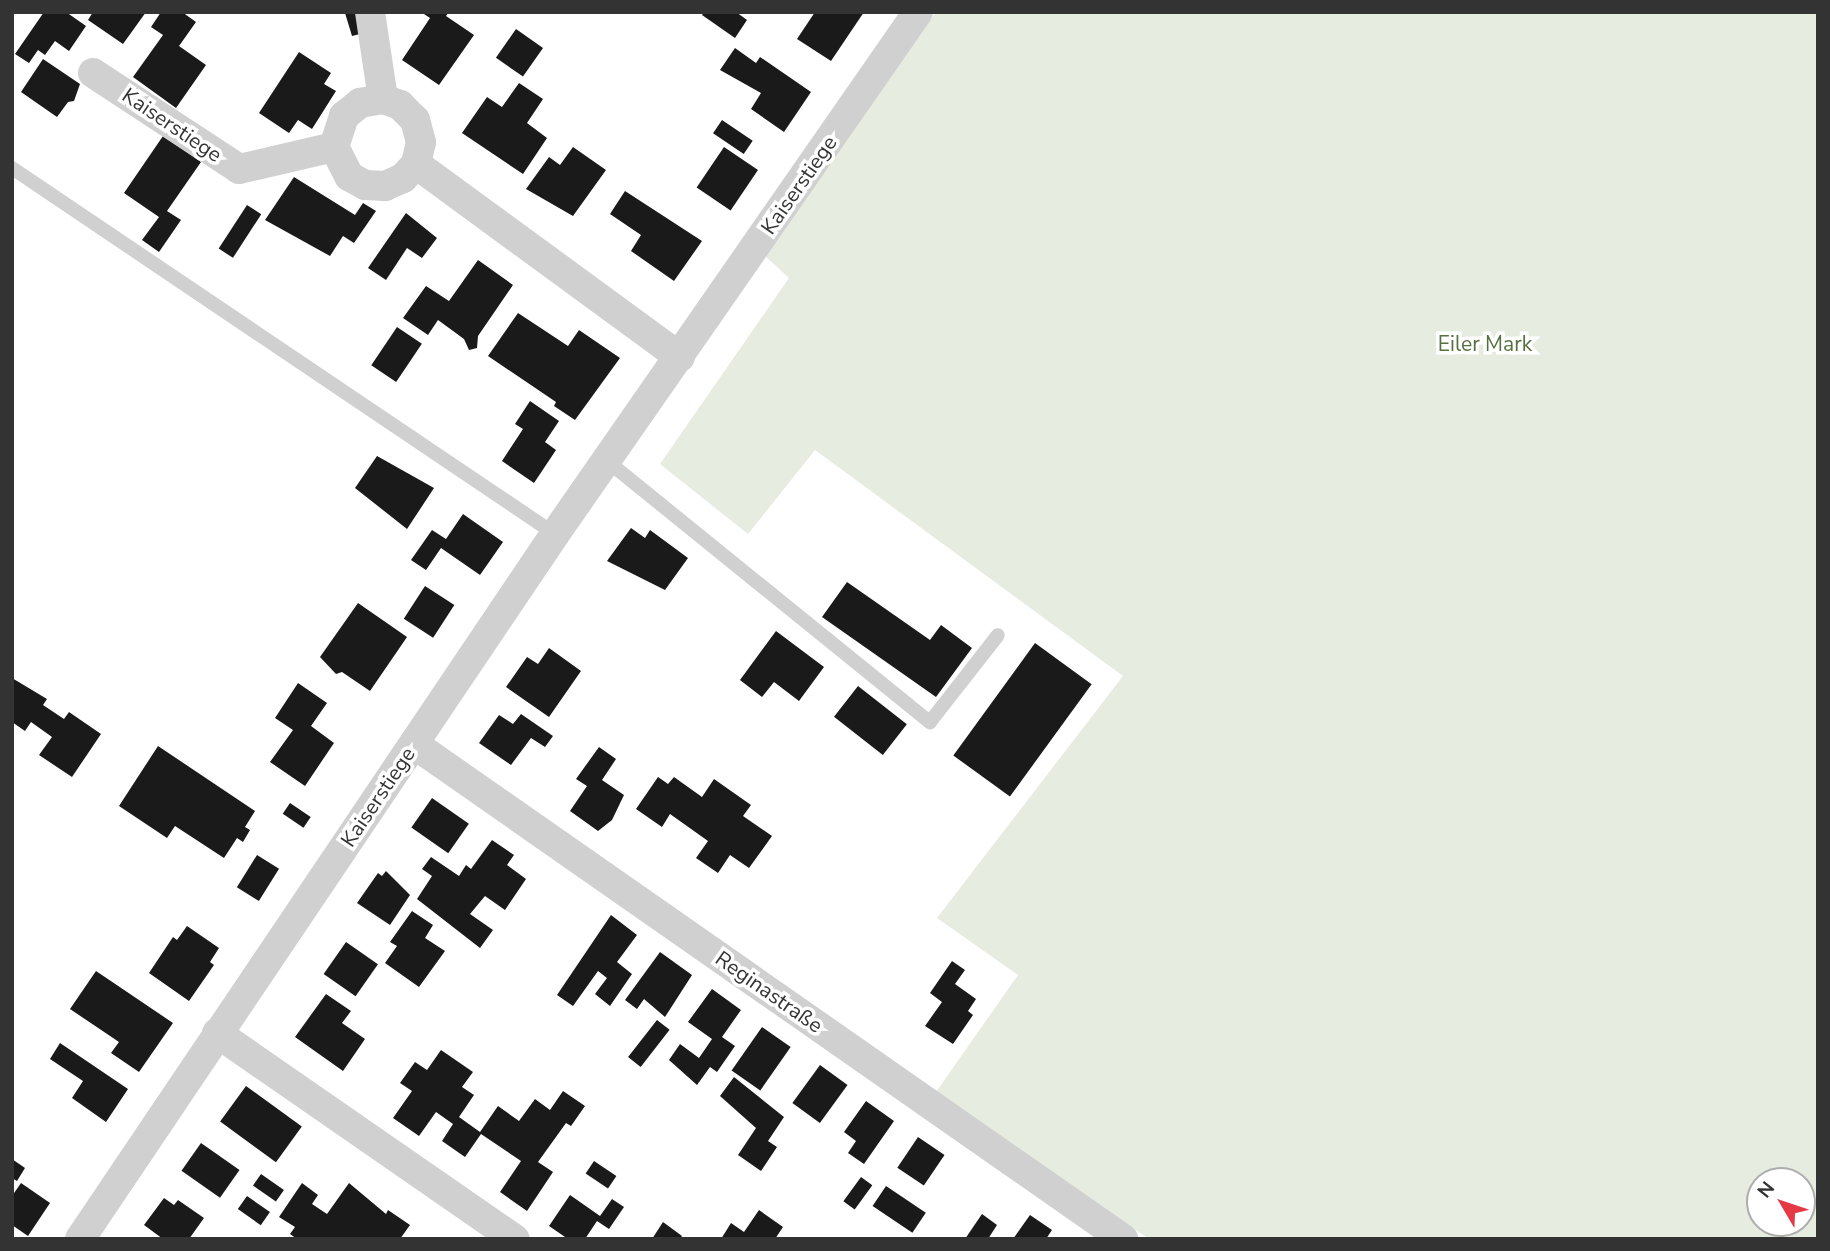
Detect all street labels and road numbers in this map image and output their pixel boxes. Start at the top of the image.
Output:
street label: Kaiserstiege [117,82,227,168]
street label: Kaiserstiege [756,131,842,239]
street label: Kaiserstiege [335,742,421,852]
street label: Reginastraße [710,946,828,1038]

